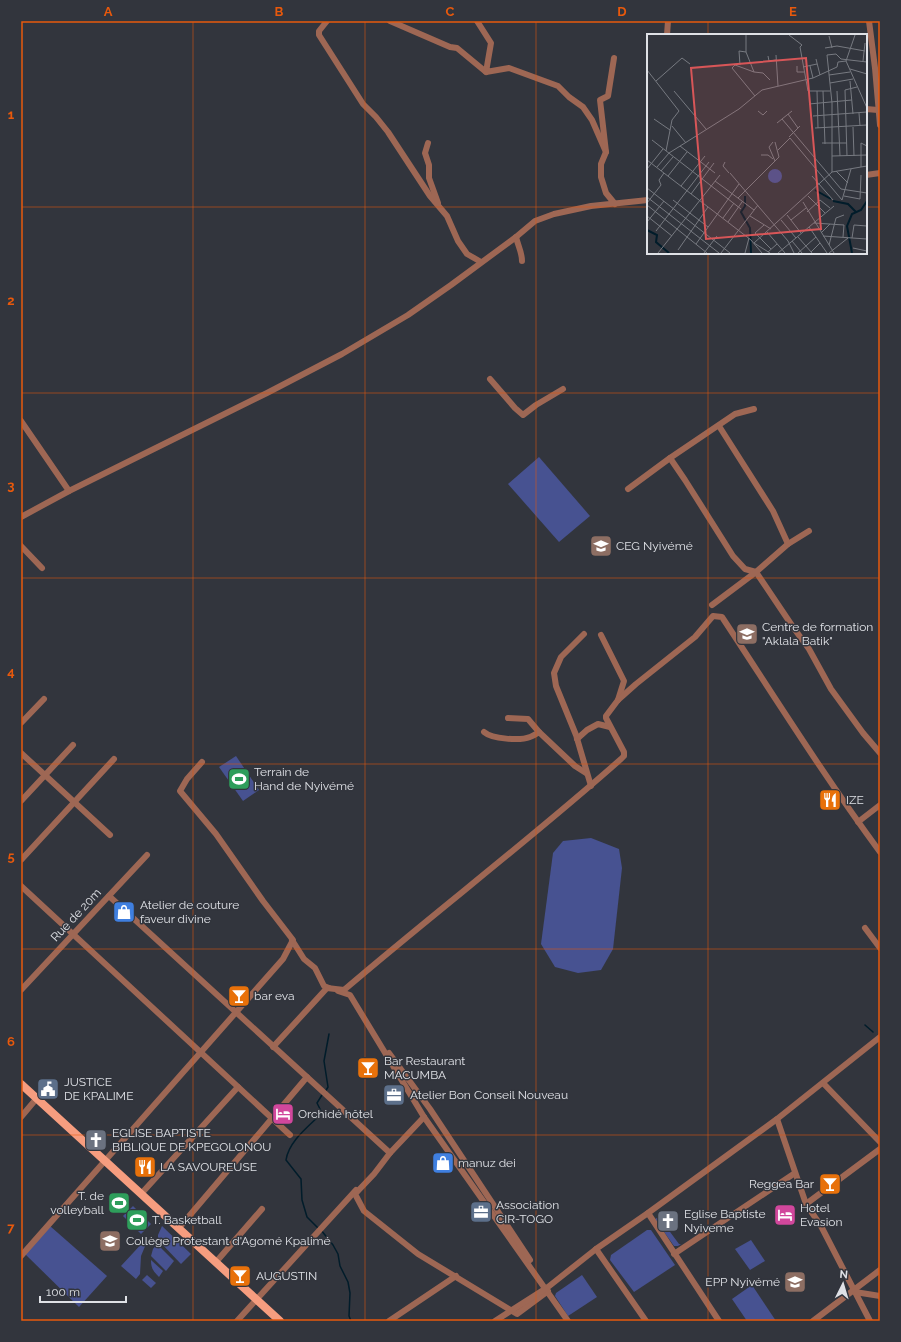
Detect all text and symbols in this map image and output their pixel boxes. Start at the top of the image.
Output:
text: A [104,4,113,19]
text: B [275,4,284,19]
text: C [446,4,455,19]
text: D [617,4,627,19]
text: E [789,4,797,19]
inset map [647,34,867,254]
text: 1 [8,107,15,122]
text: 2 [7,293,15,308]
text: 3 [7,478,15,493]
school or university icon: CEG Nyivémé [588,533,614,559]
place label: CEG Nyivémé [616,539,693,553]
place label: Centre de formation "Aklala Batik" [762,620,873,648]
school or university icon: Centre de formation "Aklala Batik" [734,621,760,647]
text: 4 [7,664,15,679]
place label: Terrain de Hand de Nyivémé [254,765,354,793]
sports icon: Terrain de Hand de Nyivémé [226,766,252,792]
restaurant icon: IZE [817,787,843,813]
place label: IZE [846,793,864,807]
text: 5 [7,849,15,864]
street label: Rue de 20m [48,886,104,944]
place label: Atelier de couture faveur divine [140,898,239,926]
shop icon: Atelier de couture faveur divine [111,899,137,925]
bar icon: bar eva [226,983,252,1009]
place label: bar eva [254,989,295,1003]
text: 6 [7,1034,15,1049]
place label: Bar Restaurant MACUMBA [384,1054,465,1082]
bar icon: Bar Restaurant MACUMBA [355,1055,381,1081]
place label: JUSTICE DE KPALIME [64,1075,133,1103]
public building icon: JUSTICE DE KPALIME [35,1076,61,1102]
office icon: Atelier Bon Conseil Nouveau [381,1082,407,1108]
place label: Atelier Bon Conseil Nouveau [410,1088,568,1102]
hotel icon: Orchidé hôtel [270,1101,296,1127]
place label: Orchidé hôtel [298,1107,374,1121]
place label: EGLISE BAPTISTE BIBLIQUE DE KPEGOLONOU [112,1126,271,1154]
church icon: EGLISE BAPTISTE BIBLIQUE DE KPEGOLONOU [83,1127,109,1153]
shop icon: manuz dei [430,1150,456,1176]
restaurant icon: LA SAVOUREUSE [132,1154,158,1180]
place label: manuz dei [458,1156,516,1170]
place label: LA SAVOUREUSE [160,1160,257,1174]
bar icon: Reggea Bar [817,1171,843,1197]
place label: Reggea Bar [749,1177,815,1191]
place label: T. de volleyball [50,1189,105,1217]
sports icon: T. de volleyball [106,1190,132,1216]
place label: Association CIR-TOGO [496,1198,559,1226]
office icon: Association CIR-TOGO [468,1199,494,1225]
place label: Hotel Evasion [800,1201,842,1229]
hotel icon: Hotel Evasion [772,1202,798,1228]
sports icon: T. Basketball [124,1207,150,1233]
place label: Eglise Baptiste Nyiveme [684,1207,766,1235]
church icon: Eglise Baptiste Nyiveme [655,1208,681,1234]
place label: T. Basketball [152,1213,222,1227]
text: 7 [7,1220,15,1235]
school or university icon: Collège Protestant d'Agomé Kpalimé [97,1228,123,1254]
place label: Collège Protestant d'Agomé Kpalimé [126,1234,331,1248]
bar icon: AUGUSTIN [227,1263,253,1289]
north arrow [823,1264,863,1304]
text: N [839,1268,849,1281]
place label: AUGUSTIN [256,1269,317,1283]
school or university icon: EPP Nyivémé [782,1269,808,1295]
place label: EPP Nyivémé [705,1275,780,1289]
scale bar [40,1278,126,1304]
text: 100 m [46,1285,80,1299]

